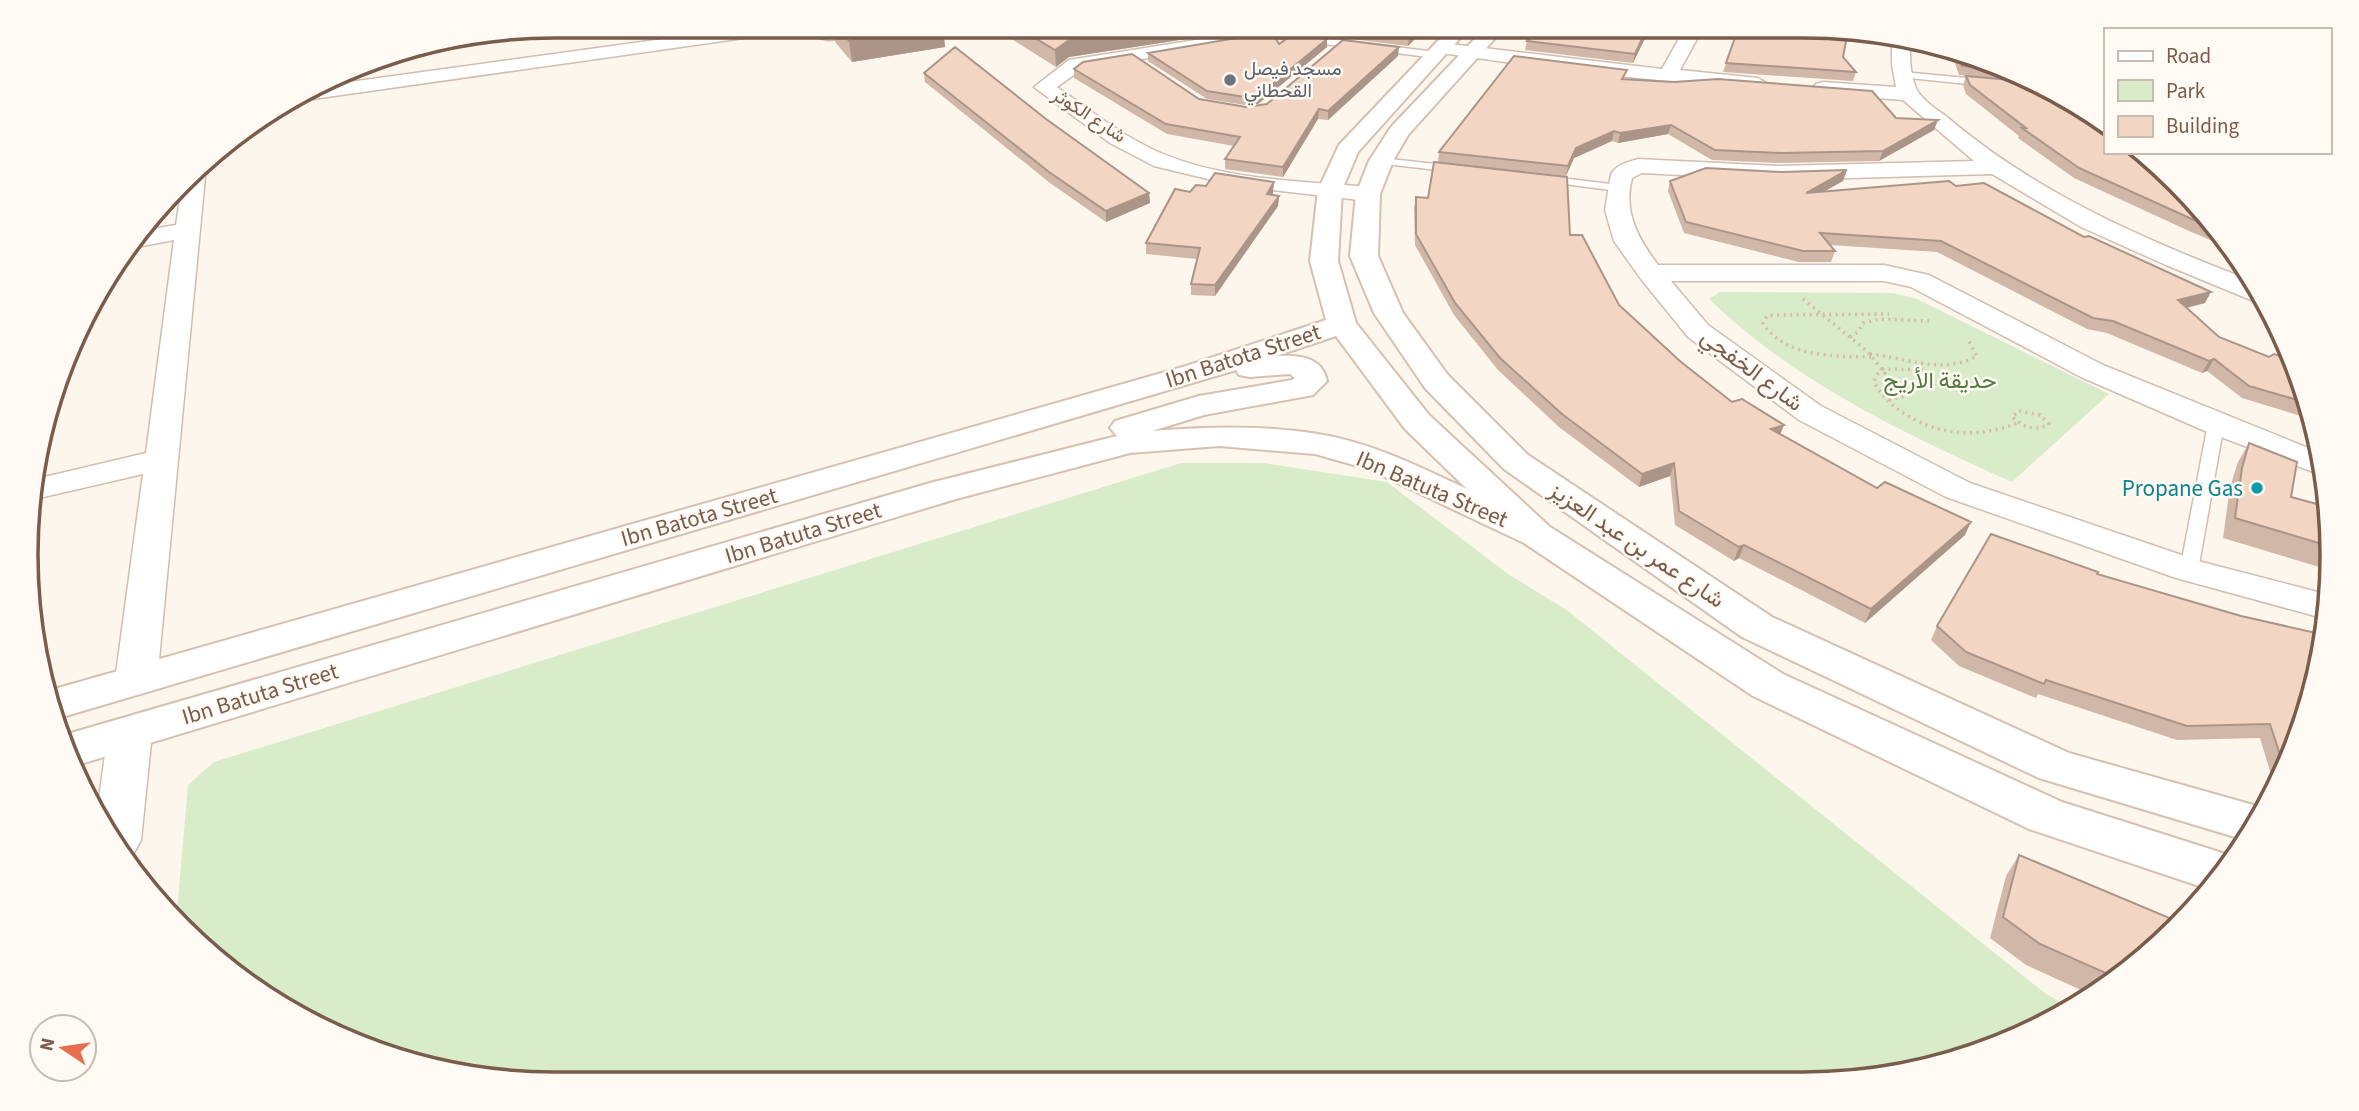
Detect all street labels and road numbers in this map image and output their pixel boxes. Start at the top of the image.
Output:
street label: شارع الكوثر [1046,81,1131,150]
street label: Ibn Batota Street [1161,315,1325,397]
street label: شارع الخفجي [1693,321,1810,421]
street label: Ibn Batuta Street [1351,442,1513,536]
street label: شارع عمر بن عبد العزيز [1542,473,1731,616]
street label: Ibn Batota Street [617,479,781,555]
street label: Ibn Batuta Street [721,493,886,572]
street label: Ibn Batuta Street [178,654,343,733]

